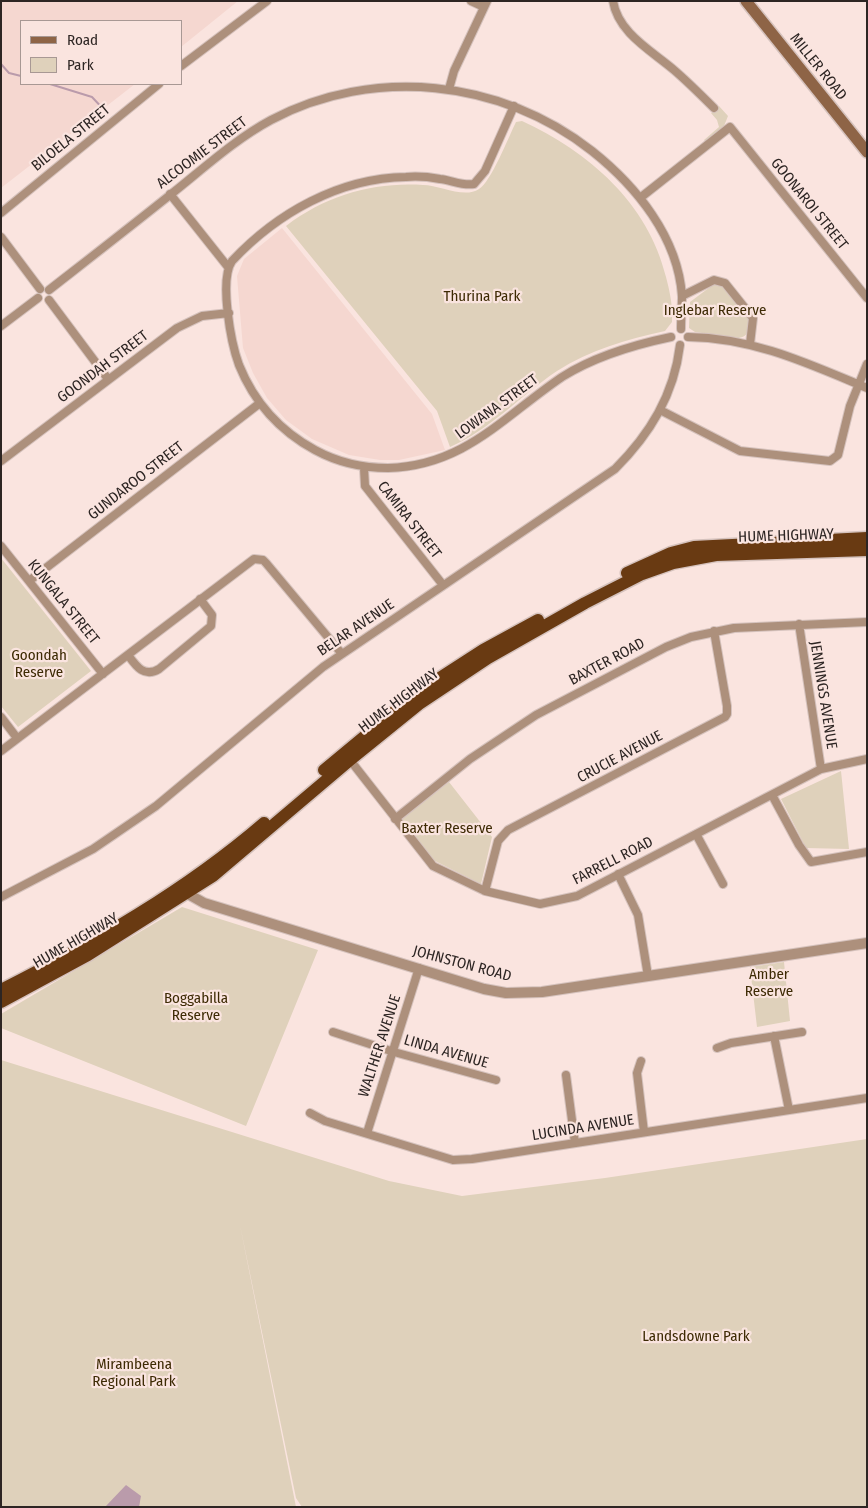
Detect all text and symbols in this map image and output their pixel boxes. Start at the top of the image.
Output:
legend [20,20,182,85]
street label: MILLER ROAD [786,30,850,104]
text: Road [67,31,98,49]
text: Park [67,56,94,74]
street label: BILOELA STREET [28,101,114,175]
street label: ALCOOMIE STREET [153,113,251,193]
street label: GOONAROI STREET [767,155,851,253]
park label: Thurina Park [443,288,521,306]
park label: Inglebar Reserve [664,302,766,320]
street label: GOONDAH STREET [54,327,152,407]
street label: LOWANA STREET [452,371,542,443]
street label: GUNDAROO STREET [85,438,187,524]
street label: CAMIRA STREET [373,478,445,562]
street label: HUME HIGHWAY [738,525,834,547]
street label: KUNGALA STREET [23,556,103,648]
street label: BELAR AVENUE [314,596,398,660]
street label: BAXTER ROAD [566,635,648,689]
street label: JENNINGS AVENUE [806,640,840,750]
park label: Goondah Reserve [11,647,67,682]
street label: HUME HIGHWAY [355,665,443,737]
street label: CRUCIE AVENUE [574,727,666,787]
park label: Baxter Reserve [401,820,493,838]
street label: FARRELL ROAD [570,833,656,889]
street label: HUME HIGHWAY [30,909,122,973]
street label: JOHNSTON ROAD [411,942,513,986]
park label: Amber Reserve [745,966,793,1001]
park label: Boggabilla Reserve [164,990,228,1025]
street label: WALTHER AVENUE [355,993,405,1099]
street label: LINDA AVENUE [402,1031,490,1073]
street label: LUCINDA AVENUE [531,1111,635,1145]
park label: Landsdowne Park [642,1328,750,1346]
park label: Mirambeena Regional Park [92,1356,176,1391]

